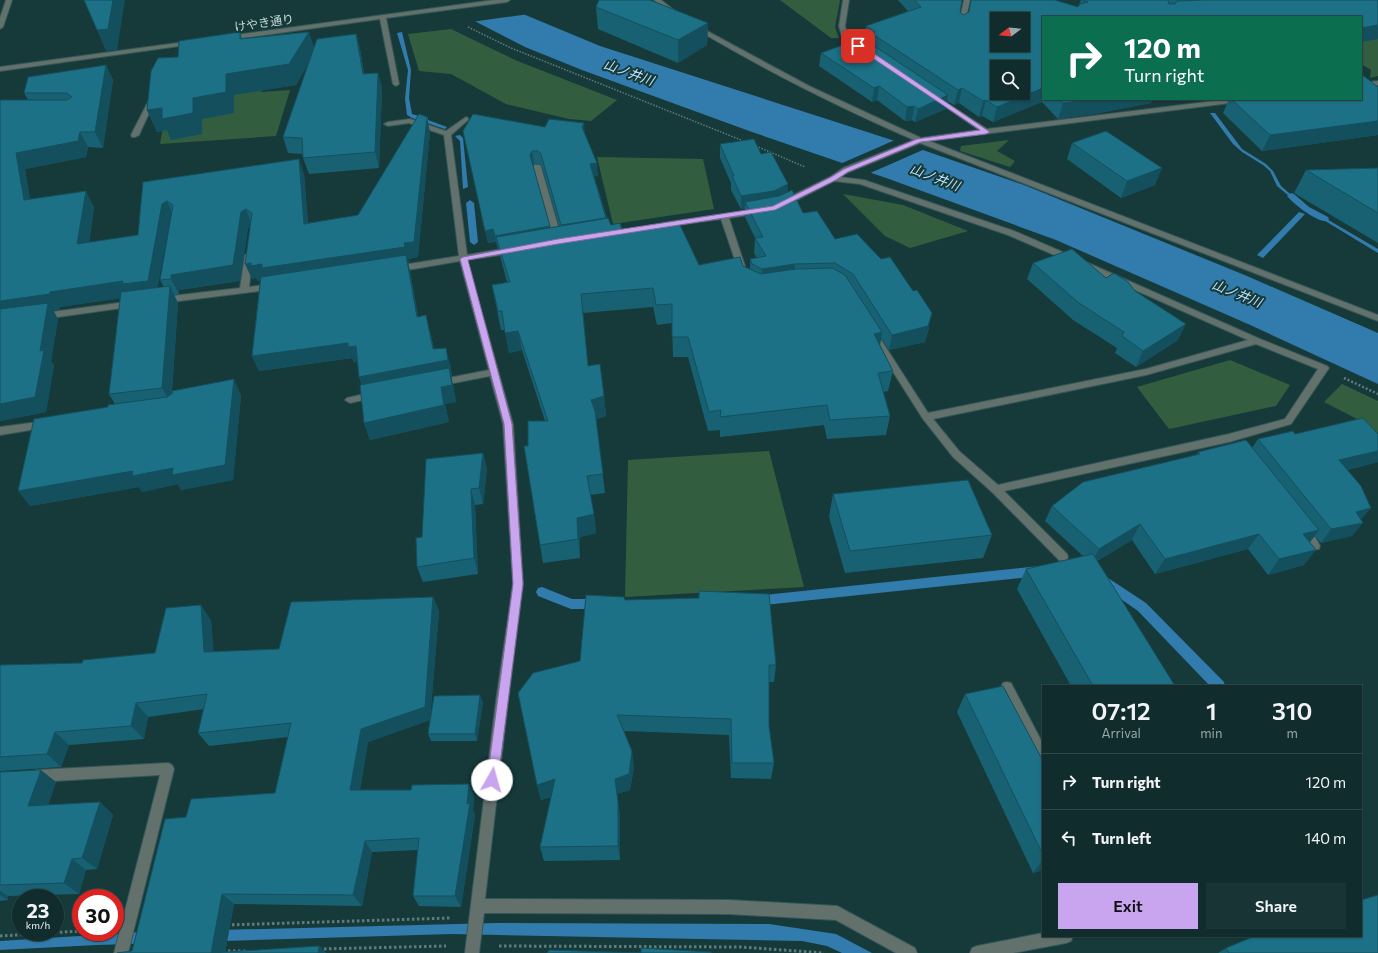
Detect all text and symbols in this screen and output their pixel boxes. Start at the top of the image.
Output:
street label: けやき通り [233,11,295,33]
north arrow [990,12,1030,52]
map controls [990,12,1030,100]
pin [841,29,875,63]
text: 120 m [1124,30,1201,64]
icon: right [1058,32,1110,84]
icon: arrive [847,35,869,57]
water label: 山ノ井川 [602,56,658,89]
button: search [990,60,1030,100]
text: Turn right [1124,64,1204,86]
water label: 山ノ井川 [908,160,964,195]
water label: 山ノ井川 [1210,276,1266,311]
text: 07:12 [1092,696,1151,725]
text: 1 [1206,696,1217,725]
text: 310 [1272,696,1312,725]
text: Arrival [1101,725,1141,741]
text: min [1200,725,1222,741]
text: m [1287,725,1298,741]
position arrow [471,759,513,801]
icon: right [1058,771,1080,793]
text: Turn right [1092,773,1161,791]
text: 120 m [1306,773,1346,791]
icon: left [1058,827,1080,849]
text: Turn left [1092,829,1151,847]
text: 140 m [1305,829,1346,847]
button: Exit [1058,883,1198,929]
button: Share [1206,883,1346,929]
speed limit sign: 30 [72,889,124,941]
text: 23 [26,898,50,922]
text: km/h [26,919,50,931]

